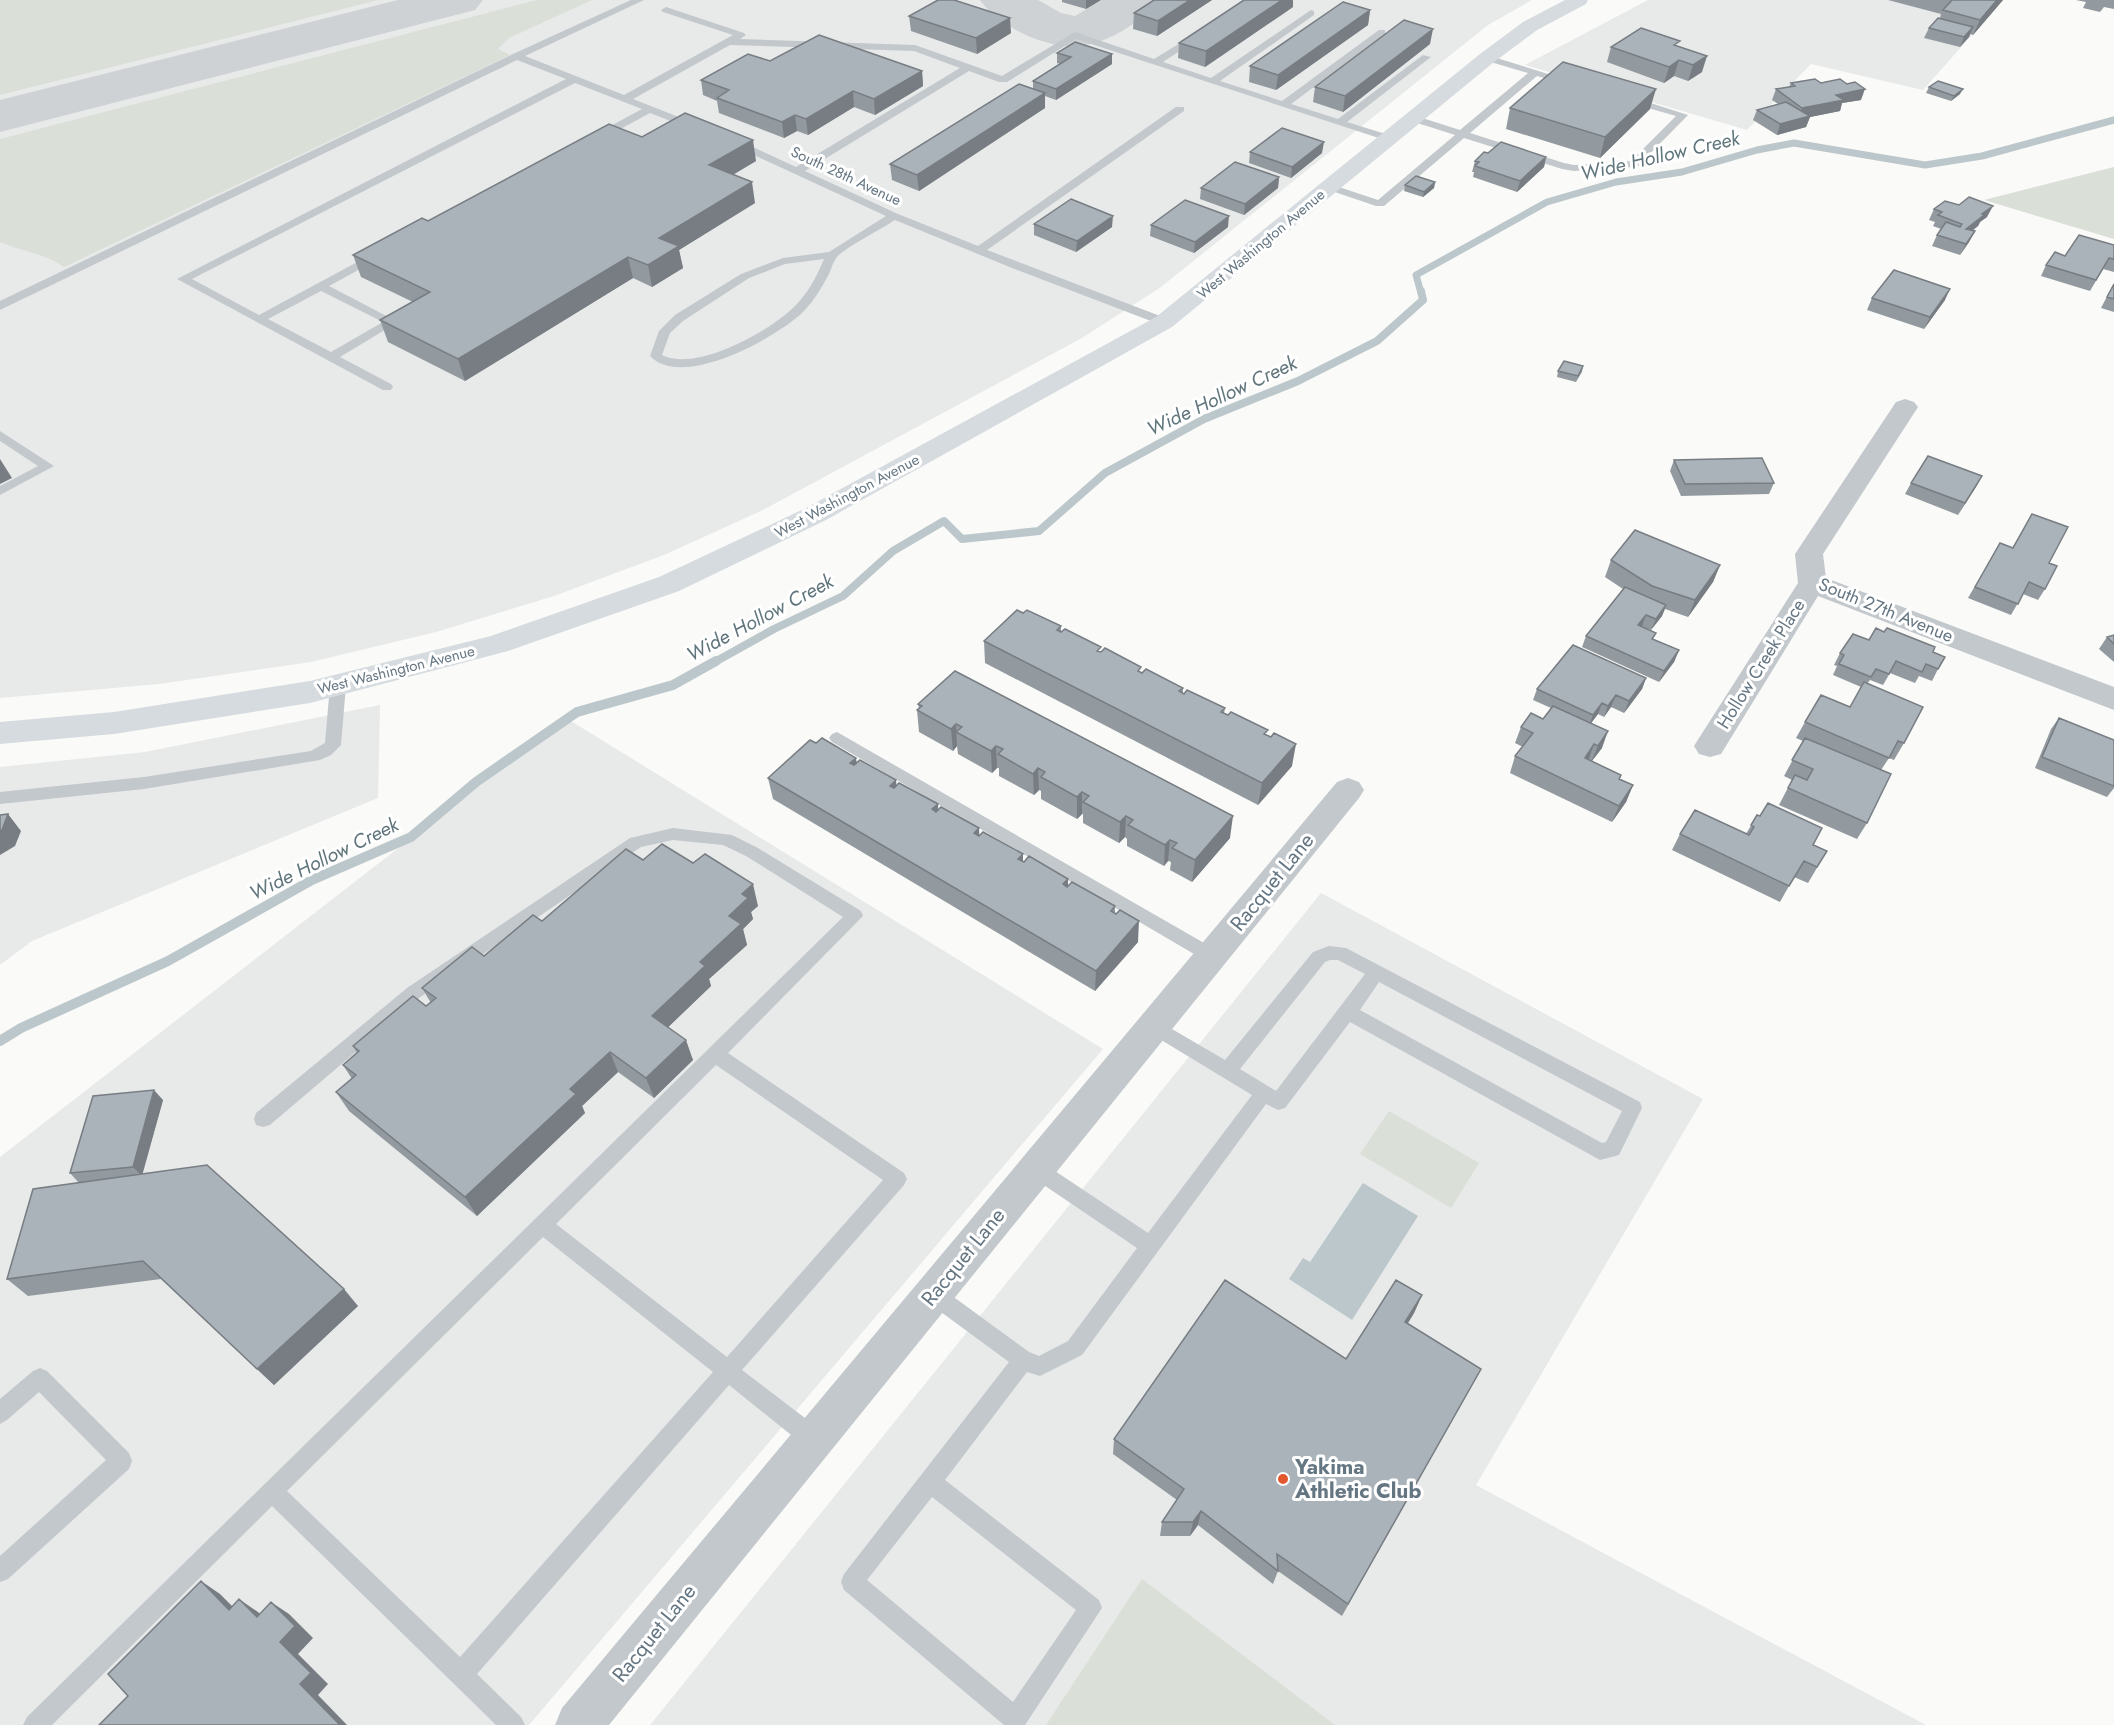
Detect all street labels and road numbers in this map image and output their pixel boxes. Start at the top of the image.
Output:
street label: South 28th Avenue [787,141,905,211]
street label: West Washington Avenue [1192,184,1330,304]
street label: West Washington Avenue [771,448,924,544]
street label: South 27th Avenue [1815,571,1957,649]
street label: Hollow Creek Place [1711,594,1811,734]
street label: West Washington Avenue [315,640,477,700]
street label: Racquet Lane [1223,826,1321,937]
street label: Racquet Lane [914,1201,1012,1312]
street label: Racquet Lane [605,1577,703,1688]

